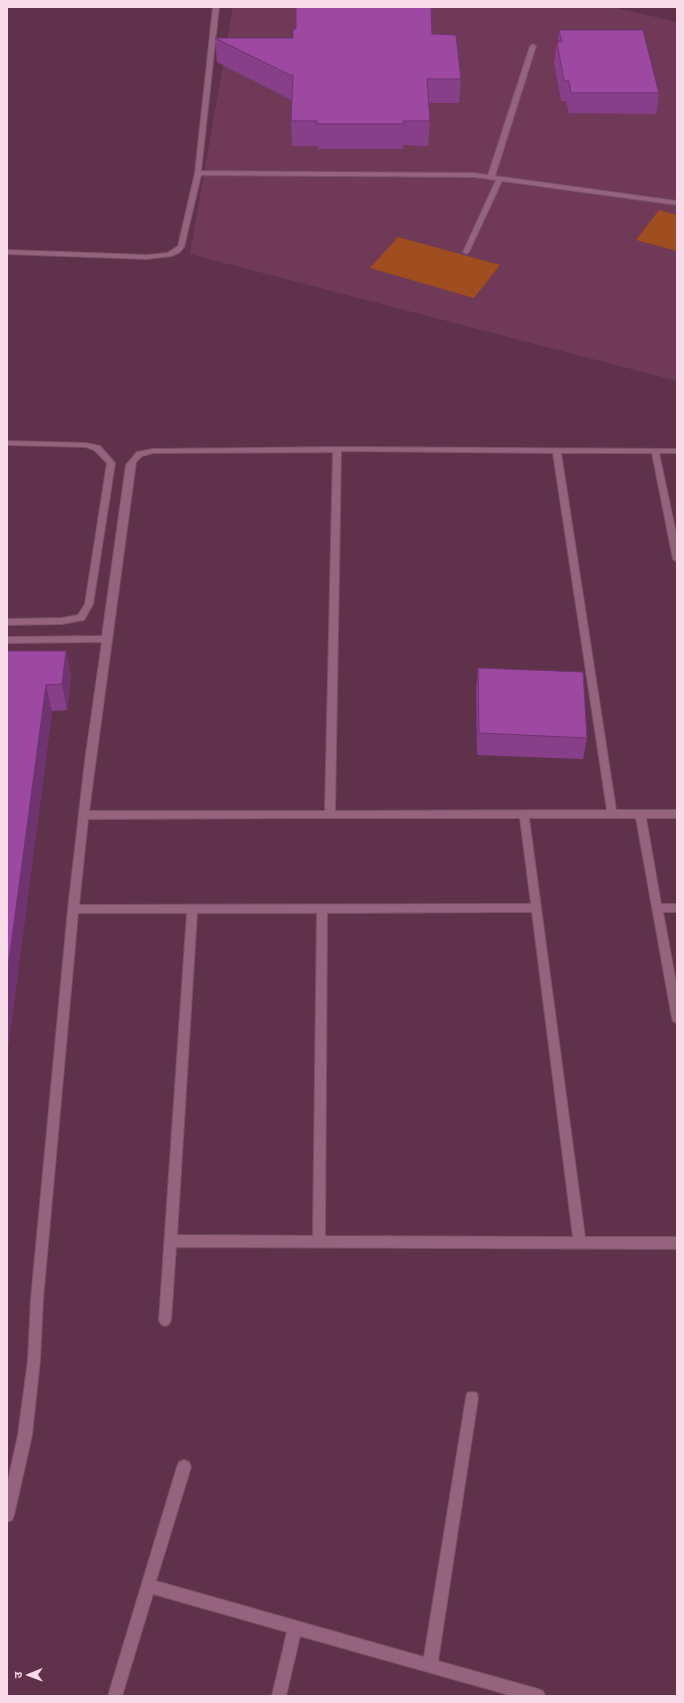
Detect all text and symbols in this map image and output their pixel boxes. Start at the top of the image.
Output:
north arrow [8,1655,48,1695]
text: उ [12,1671,26,1678]

